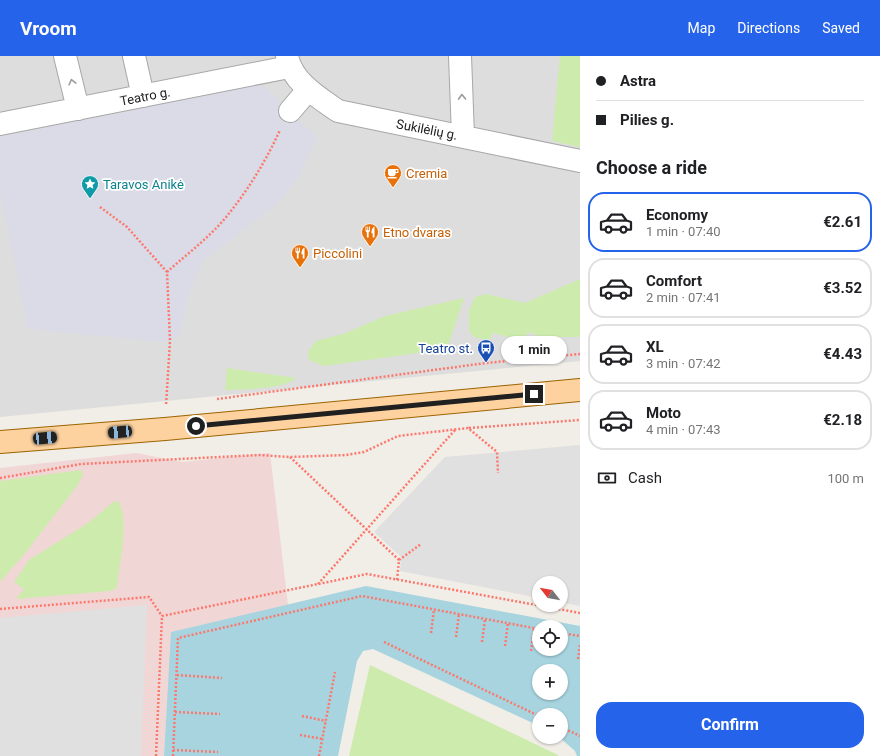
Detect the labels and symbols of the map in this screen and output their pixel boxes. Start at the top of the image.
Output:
one-way arrow [68,79,76,86]
street label: Teatro g. [119,84,172,109]
one-way arrow [458,94,466,100]
street label: Sukilėlių g. [395,116,459,143]
cafe icon: Cremia [383,163,403,188]
place label: Cremia [406,166,447,181]
place icon: Taravos Anikė [80,174,100,199]
place label: Taravos Anikė [103,177,184,192]
restaurant icon: Etno dvaras [360,222,380,247]
place label: Etno dvaras [383,225,451,240]
restaurant icon: Piccolini [290,243,310,268]
place label: Piccolini [313,246,362,261]
callout: 1 min [501,336,567,364]
bus stop icon: Teatro st. [476,338,496,363]
place label: Teatro st. [418,341,473,356]
route end [525,385,543,403]
route start [187,417,205,435]
car [108,425,132,439]
car [33,431,57,445]
north arrow [532,576,568,612]

